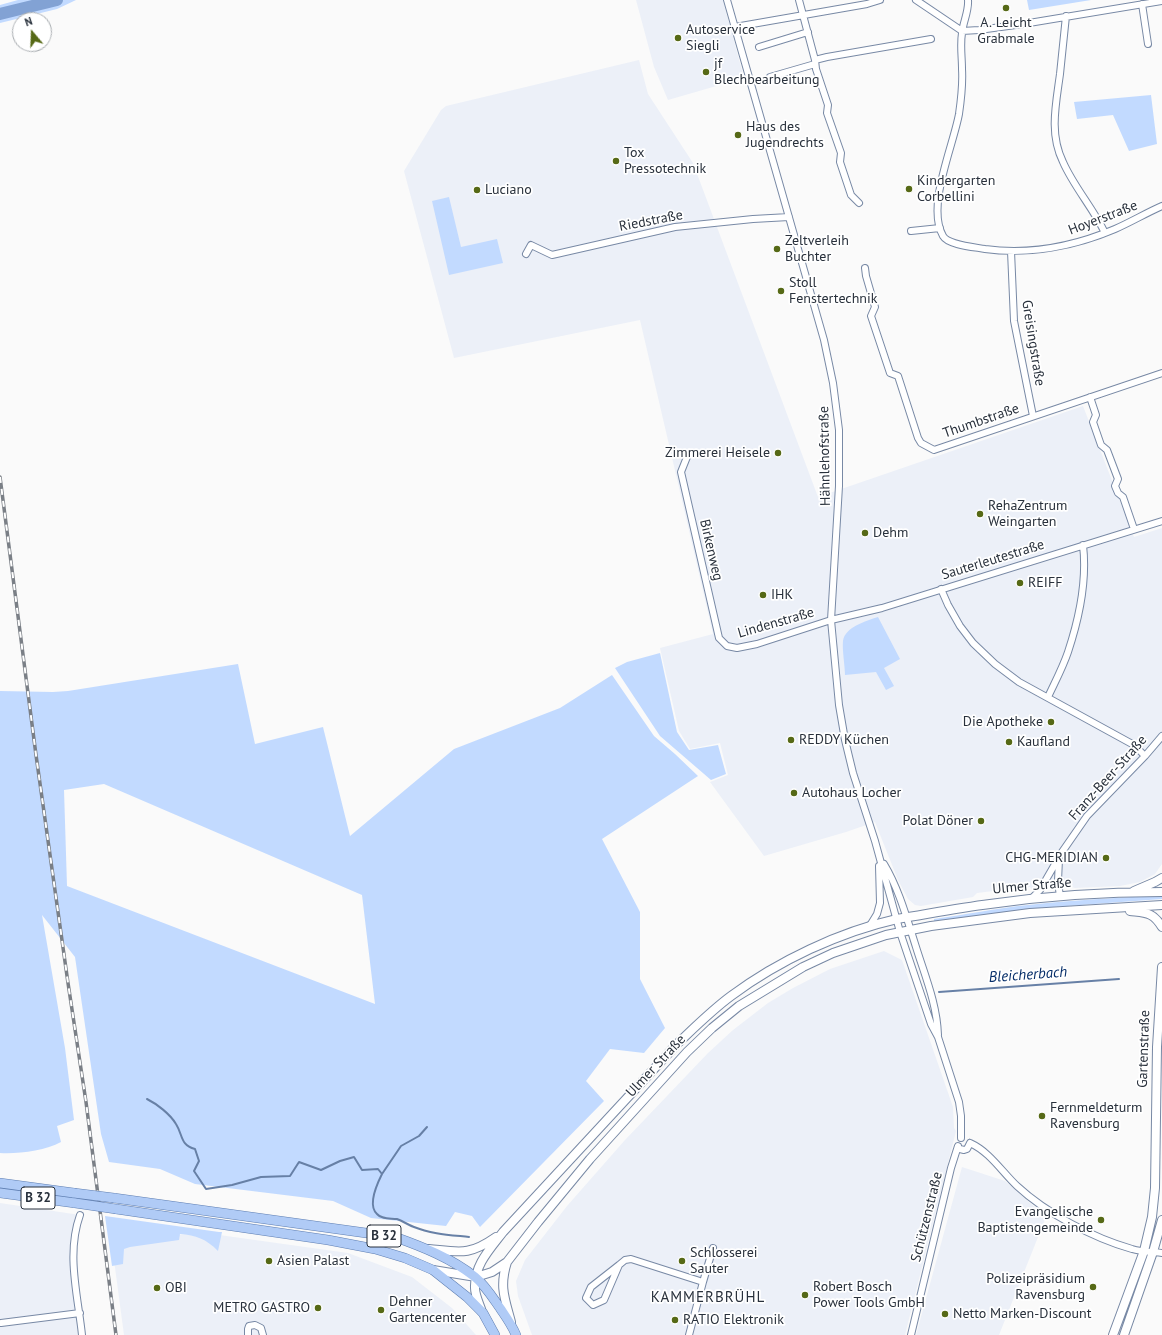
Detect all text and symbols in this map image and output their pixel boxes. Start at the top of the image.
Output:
marker: A. Leicht Grabmale [1001,3,1011,13]
north arrow [12,12,52,52]
text: N [23,14,34,29]
place label: A. Leicht Grabmale [977,15,1035,48]
place label: Autoservice Siegli [686,22,755,54]
marker: Autoservice Siegli [673,33,683,43]
place label: jf Blechbearbeitung [714,56,819,88]
marker: jf Blechbearbeitung [701,67,711,77]
place label: Haus des Jugendrechts [746,119,824,152]
marker: Haus des Jugendrechts [733,130,743,140]
place label: Tox Pressotechnik [624,145,706,178]
marker: Tox Pressotechnik [611,156,621,166]
place label: Kindergarten Corbellini [917,173,995,206]
place label: Luciano [485,182,532,198]
marker: Kindergarten Corbellini [904,184,914,194]
marker: Luciano [472,185,482,195]
street label: Hoyerstraße [1066,197,1140,239]
street label: Riedstraße [618,207,684,235]
place label: Zeltverleih Buchter [785,233,849,266]
marker: Zeltverleih Buchter [772,244,782,254]
place label: Stoll Fenstertechnik [789,275,877,308]
marker: Stoll Fenstertechnik [776,286,786,296]
street label: Greisingstraße [1018,299,1048,387]
street label: Thumbstraße [941,400,1021,442]
street label: Hähnlehofstraße [816,406,834,506]
place label: Zimmerei Heisele [665,445,770,461]
marker: Zimmerei Heisele [773,448,783,458]
place label: RehaZentrum Weingarten [988,498,1067,530]
marker: RehaZentrum Weingarten [975,509,985,519]
street label: Birkenweg [696,518,726,582]
place label: Dehm [873,525,908,541]
marker: Dehm [860,528,870,538]
street label: Sauterleutestraße [940,536,1046,584]
place label: REIFF [1028,575,1062,591]
marker: REIFF [1015,578,1025,588]
place label: IHK [771,587,793,603]
marker: IHK [758,590,768,600]
street label: Lindenstraße [736,604,816,642]
place label: Die Apotheke [963,714,1043,730]
marker: Die Apotheke [1046,717,1056,727]
place label: REDDY Küchen [799,732,889,748]
street label: Franz-Beer-Straße [1065,732,1151,824]
place label: Kaufland [1017,734,1070,750]
marker: REDDY Küchen [786,735,796,745]
marker: Kaufland [1004,737,1014,747]
place label: Autohaus Locher [802,785,901,801]
marker: Autohaus Locher [789,788,799,798]
place label: Polat Döner [902,813,973,829]
marker: Polat Döner [976,816,986,826]
place label: CHG-MERIDIAN [1005,850,1098,866]
marker: CHG-MERIDIAN [1101,853,1111,863]
street label: Ulmer Straße [992,874,1072,898]
water label: Bleicherbach [988,963,1068,987]
street label: Gartenstraße [1134,1010,1154,1088]
street label: Ulmer Straße [623,1031,689,1101]
place label: Fernmeldeturm Ravensburg [1050,1100,1142,1132]
marker: Fernmeldeturm Ravensburg [1037,1111,1047,1121]
street label: Schützenstraße [908,1170,946,1264]
road number: B 32 [21,1187,55,1209]
place label: Evangelische Baptistengemeinde [977,1204,1093,1236]
marker: Evangelische Baptistengemeinde [1096,1215,1106,1225]
road number: B 32 [367,1225,401,1247]
place label: Schlosserei Sauter [690,1245,758,1278]
place label: Asien Palast [277,1253,349,1269]
marker: Asien Palast [264,1256,274,1266]
marker: Schlosserei Sauter [677,1256,687,1266]
place label: Polizeipräsidium Ravensburg [986,1271,1085,1304]
place label: Robert Bosch Power Tools GmbH [813,1279,925,1312]
place label: OBI [165,1280,187,1296]
marker: Polizeipräsidium Ravensburg [1088,1282,1098,1292]
marker: OBI [152,1283,162,1293]
district label: KAMMERBRÜHL [651,1289,765,1307]
marker: Robert Bosch Power Tools GmbH [800,1290,810,1300]
place label: Dehner Gartencenter [389,1294,466,1326]
place label: METRO GASTRO [213,1300,310,1316]
marker: METRO GASTRO [313,1303,323,1313]
marker: Dehner Gartencenter [376,1305,386,1315]
place label: Netto Marken-Discount [953,1306,1091,1322]
marker: Netto Marken-Discount [940,1309,950,1319]
place label: RATIO Elektronik [683,1312,784,1328]
marker: RATIO Elektronik [670,1315,680,1325]

